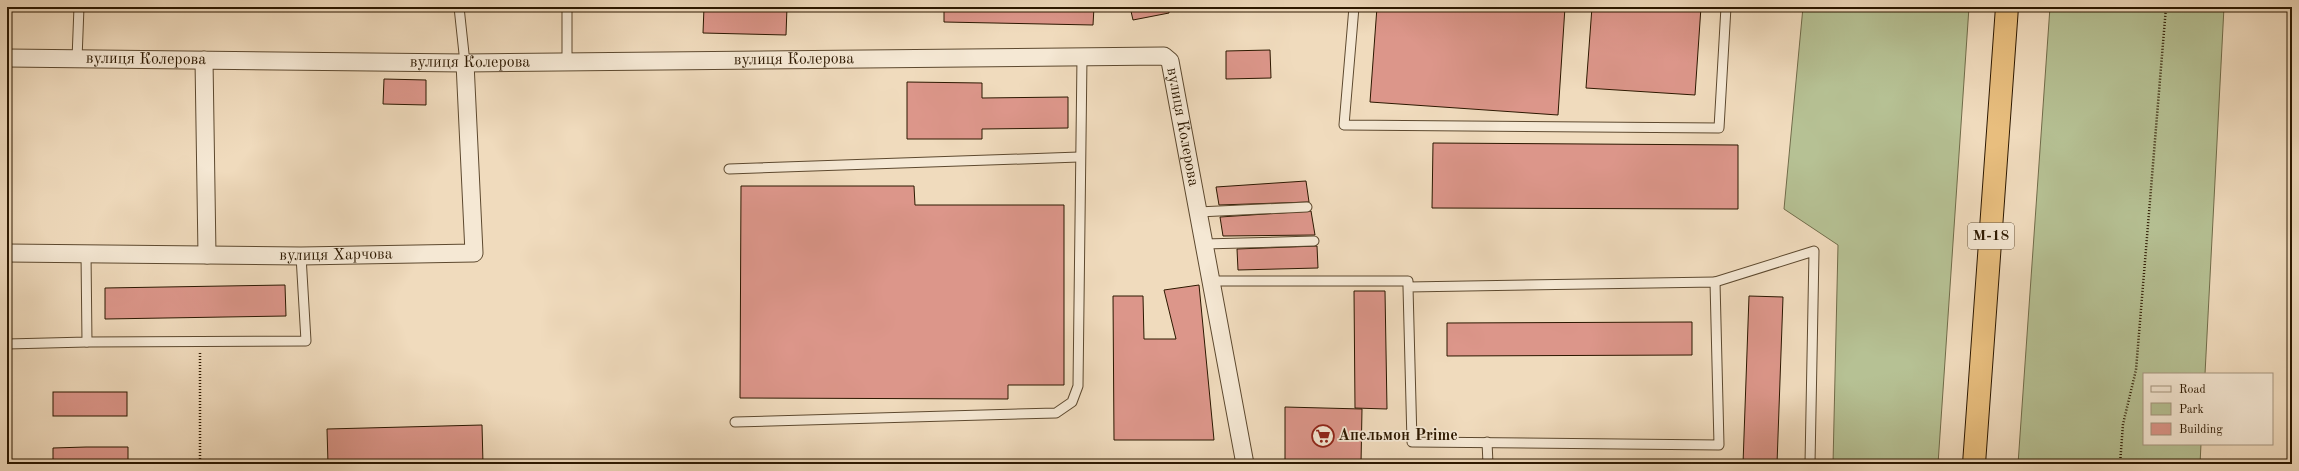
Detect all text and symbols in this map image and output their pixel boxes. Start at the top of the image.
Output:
street label: вулиця Колерова [86,51,206,68]
street label: вулиця Колерова [734,51,854,68]
street label: вулиця Колерова [410,54,530,71]
street label: вулиця Колерова [1163,66,1201,188]
road number: М-18 [1968,223,2014,249]
street label: вулиця Харчова [279,246,393,264]
legend [2143,373,2273,445]
text: Road [2179,384,2206,396]
text: Park [2179,404,2204,416]
supermarket icon: Апельмон Prime [1310,423,1336,449]
text: Building [2179,424,2223,436]
place label: Апельмон Prime [1338,428,1458,444]

